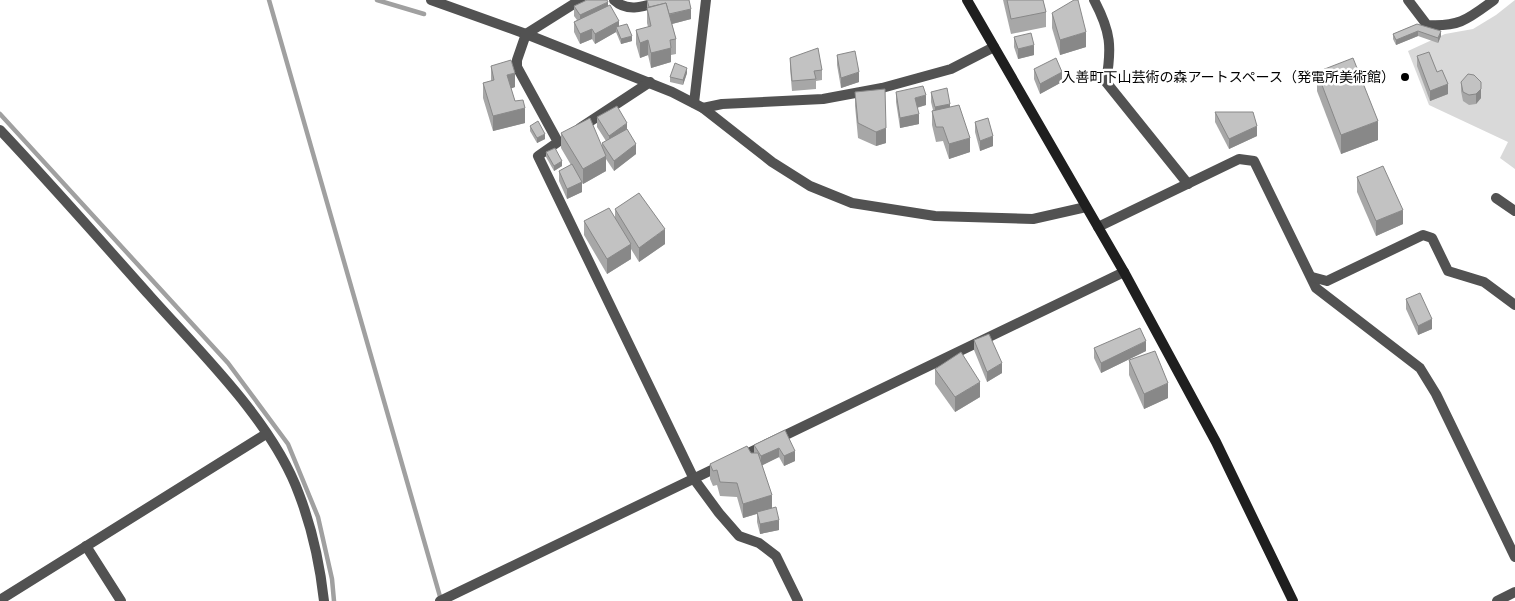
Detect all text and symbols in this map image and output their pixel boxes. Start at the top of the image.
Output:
place label: 入善町下山芸術の森アートスペース（発電所美術館） [1062,68,1395,86]
marker: 入善町下山芸術の森アートスペース（発電所美術館） [1399,71,1411,83]

